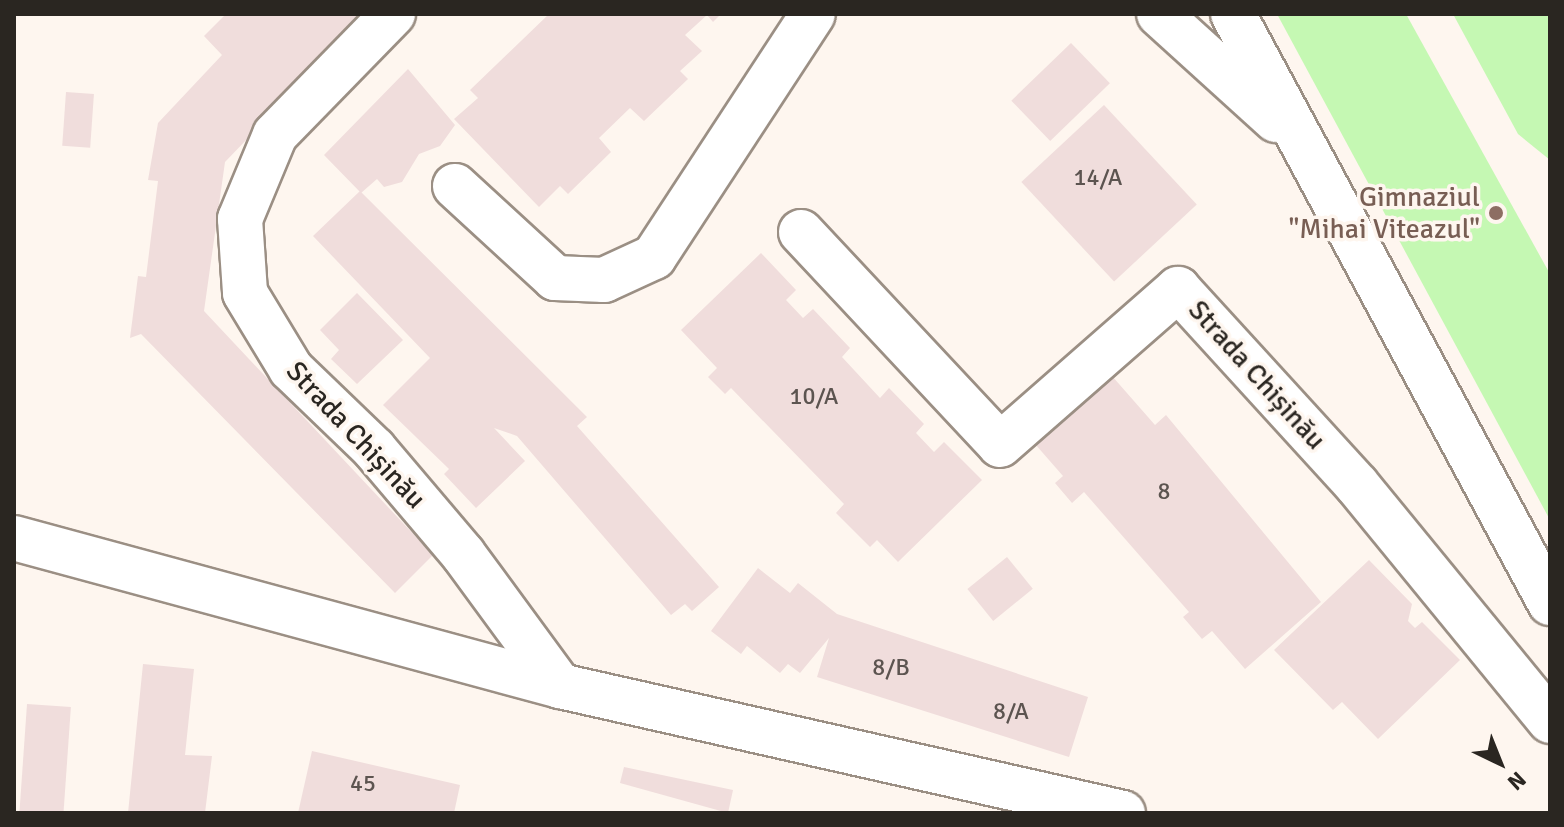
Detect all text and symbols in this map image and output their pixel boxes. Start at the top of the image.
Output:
house number: 14/A [1074,164,1122,192]
place label: Gimnaziul "Mihai Viteazul" [1289,180,1480,246]
marker: Gimnaziul "Mihai Viteazul" [1487,204,1505,222]
street label: Strada Chișinău [1181,293,1333,457]
street label: Strada Chișinău [279,354,433,516]
house number: 10/A [790,383,838,411]
house number: 8 [1158,478,1170,506]
house number: 8/B [872,654,910,682]
house number: 8/A [993,698,1029,726]
north arrow [1460,723,1540,803]
text: N [1502,766,1532,796]
house number: 45 [350,770,376,798]

